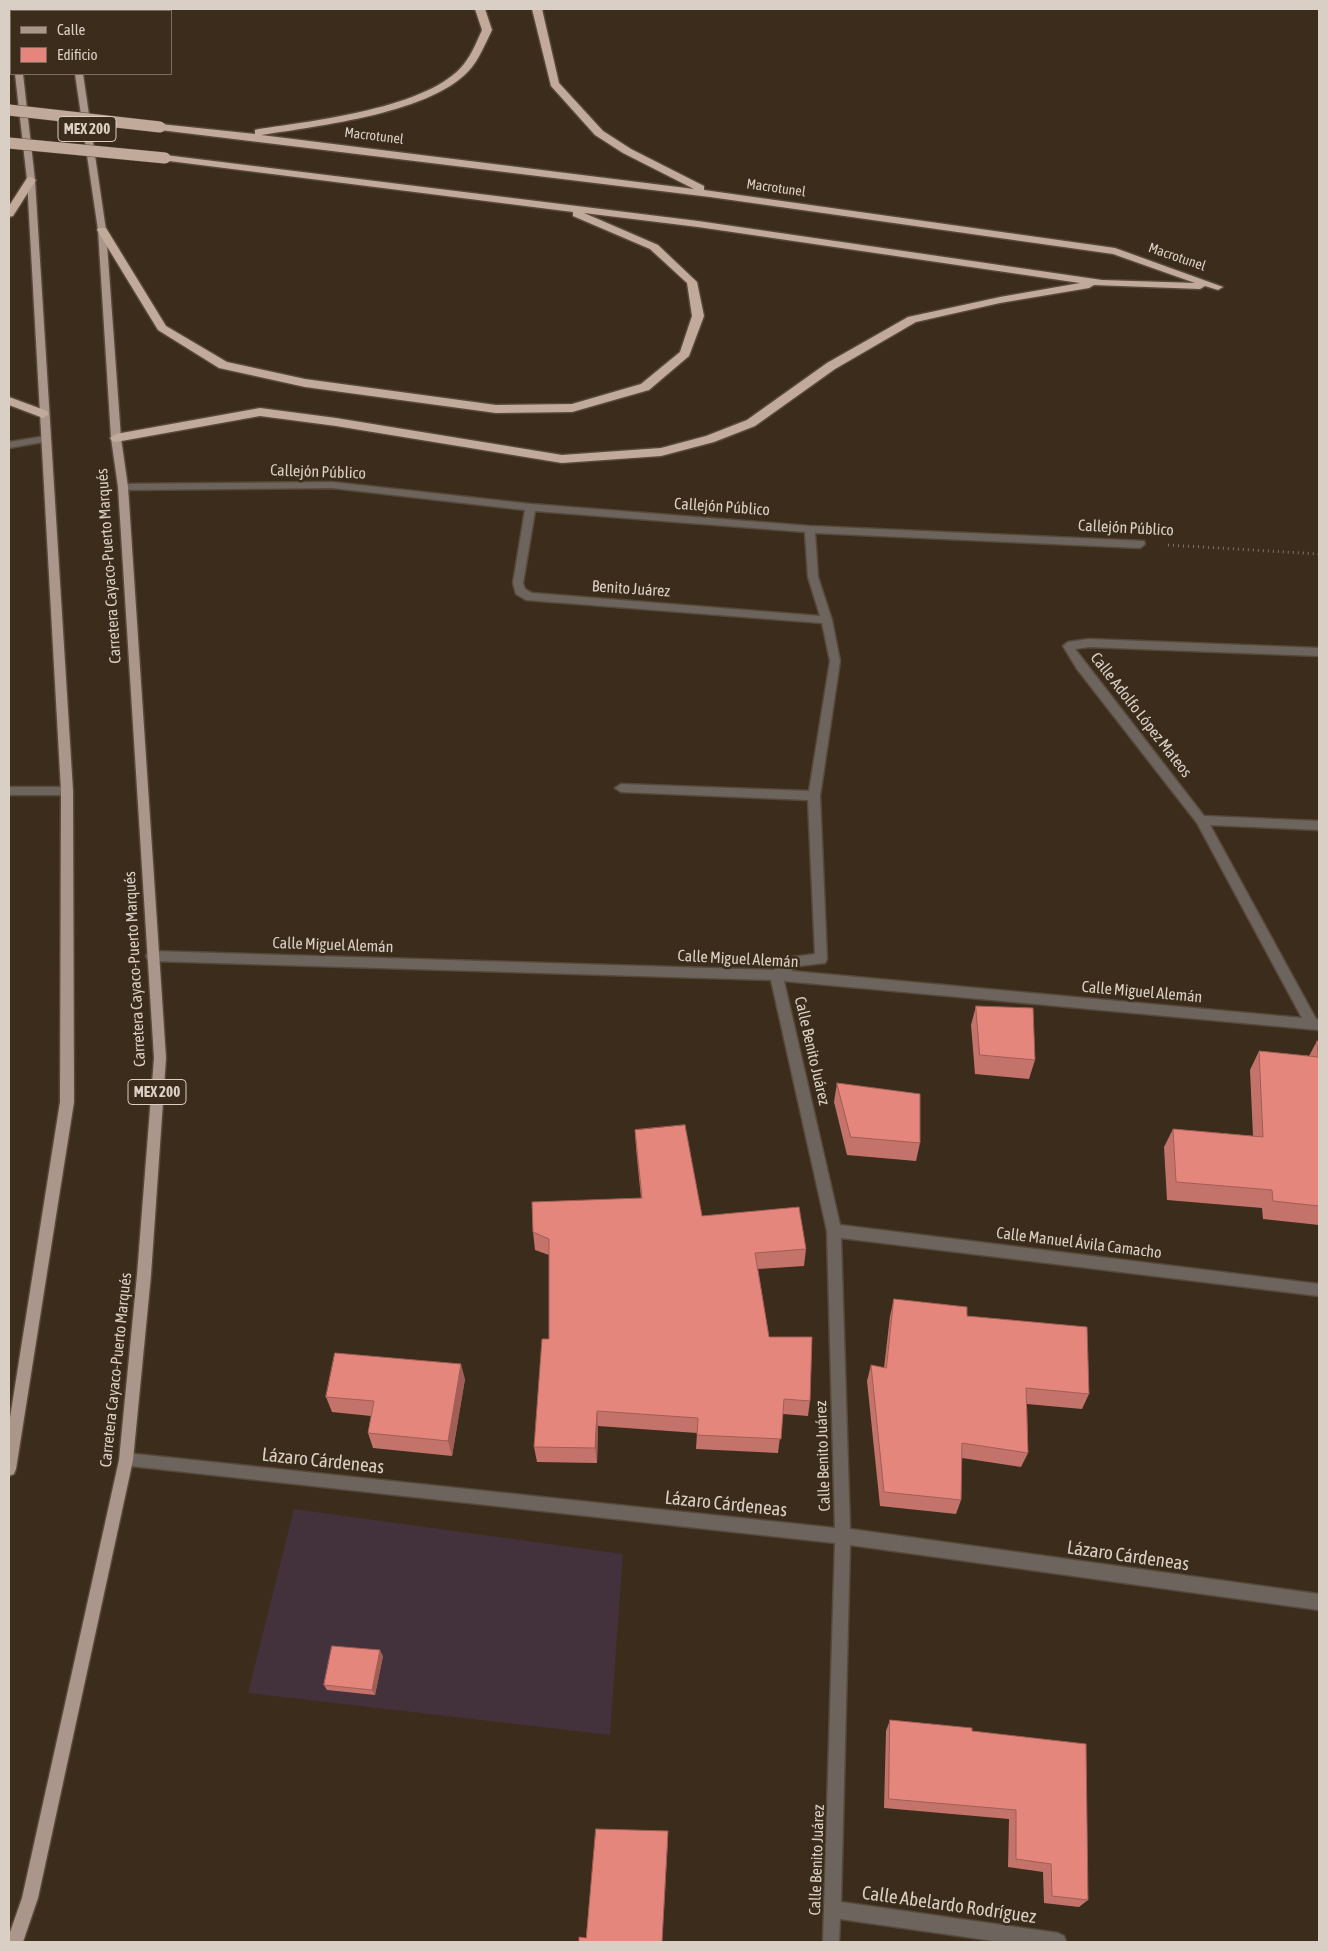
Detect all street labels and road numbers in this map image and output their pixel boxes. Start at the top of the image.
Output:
road number: MEX 200 [58,116,116,142]
street label: Macrotunel [343,124,405,148]
street label: Macrotunel [745,176,807,200]
street label: Macrotunel [1146,239,1208,275]
street label: Callejón Público [270,461,366,483]
street label: Carretera Cayaco-Puerto Marqués [93,468,125,664]
street label: Callejón Público [674,494,770,520]
street label: Callejón Público [1078,516,1174,540]
street label: Benito Juárez [591,577,671,601]
street label: Calle Adolfo López Mateos [1086,649,1196,781]
street label: Carretera Cayaco-Puerto Marqués [120,871,150,1067]
street label: Calle Miguel Alemán [272,933,394,957]
street label: Calle Miguel Alemán [677,946,799,972]
street label: Calle Miguel Alemán [1081,977,1203,1007]
street label: Calle Benito Juárez [790,995,834,1107]
road number: MEX 200 [128,1080,186,1104]
street label: Calle Manuel Ávila Camacho [995,1223,1163,1263]
street label: Carretera Cayaco-Puerto Marqués [96,1272,136,1468]
street label: Calle Benito Juárez [811,1400,835,1512]
street label: Lázaro Cárdeneas [261,1443,385,1479]
street label: Lázaro Cárdeneas [664,1486,788,1522]
street label: Lázaro Cárdeneas [1066,1536,1190,1576]
street label: Calle Benito Juárez [805,1804,829,1916]
street label: Calle Abelardo Rodríguez [860,1881,1038,1929]

